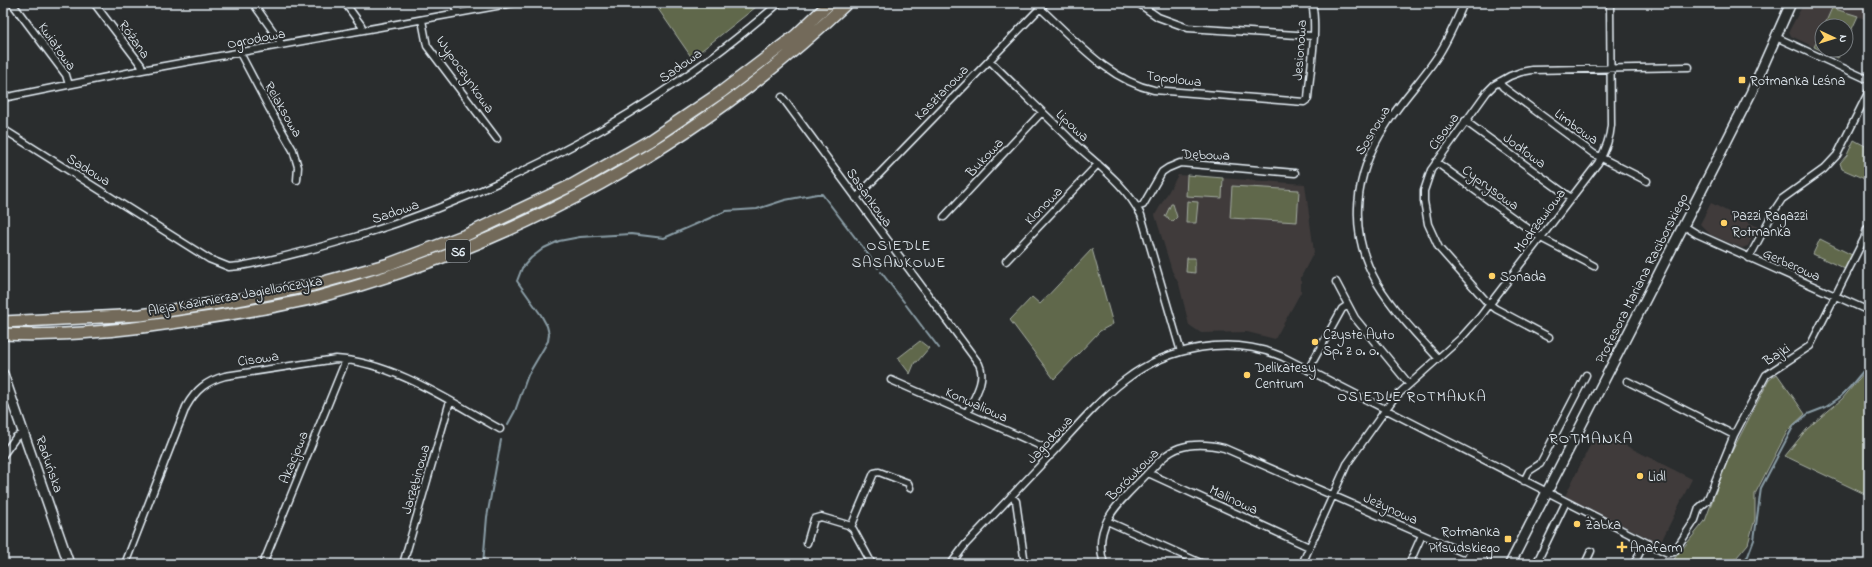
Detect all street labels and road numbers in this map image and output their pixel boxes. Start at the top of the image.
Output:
street label: Różana [113,16,155,63]
street label: Kwiatowa [32,18,81,75]
street label: Jesionowa [1288,19,1313,81]
street label: Ogrodowa [225,24,287,56]
street label: Wypoczynkowa [429,32,499,119]
street label: Sadowa [655,44,707,89]
street label: Kasztanowa [910,60,974,126]
street label: Topolowa [1145,66,1203,93]
street label: Relaksowa [258,78,307,142]
street label: Sosnowa [1350,102,1396,159]
street label: Limbowa [1550,104,1603,150]
street label: Lipowa [1050,105,1094,147]
street label: Cisowa [1424,109,1465,155]
street label: Jodłowa [1498,128,1550,174]
street label: Bukowa [961,133,1009,183]
street label: Dębowa [1181,144,1230,167]
street label: Sadowa [62,149,114,192]
street label: Cyprysowa [1457,160,1523,217]
street label: Sasankowa [840,164,897,232]
street label: Klonowa [1020,182,1068,230]
street label: Modrzewiowa [1509,184,1571,258]
street label: Profesora Mariana Raciborskiego [1590,190,1695,368]
street label: Sadowa [369,195,422,230]
road number: S6 [446,240,470,262]
street label: Gerberowa [1759,243,1824,287]
street label: Aleja Kazimierza Jagiellończyka [146,271,324,323]
street label: Bajki [1758,339,1794,372]
street label: Cisowa [236,346,280,373]
street label: Konwaliowa [942,382,1011,429]
street label: Jagodowa [1022,411,1079,470]
street label: Akacjowa [274,428,314,487]
street label: Raduńska [29,433,68,496]
street label: Jarzębinowa [396,442,436,517]
street label: Borówkowa [1101,444,1164,507]
street label: Malinowa [1205,480,1261,521]
street label: Jeżynowa [1359,488,1421,532]

